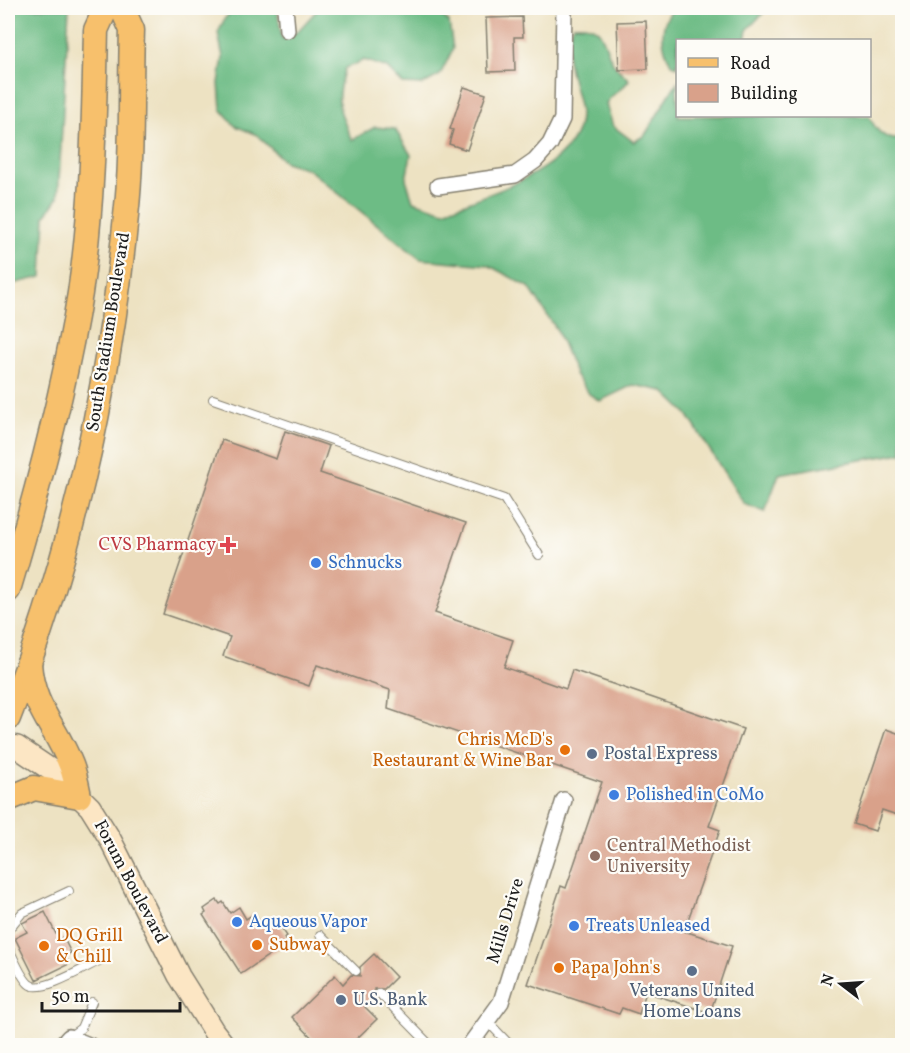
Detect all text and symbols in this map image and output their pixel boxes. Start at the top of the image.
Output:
legend [676,39,871,117]
text: Road [730,52,771,77]
text: Building [730,82,798,107]
street label: South Stadium Boulevard [81,230,137,434]
place label: CVS Pharmacy [99,533,216,558]
marker: CVS Pharmacy [221,538,235,552]
place label: Schnucks [328,551,402,576]
marker: Schnucks [309,556,323,570]
place label: Chris McD's Restaurant & Wine Bar [372,728,553,774]
place label: Postal Express [604,742,718,767]
marker: Chris McD's Restaurant & Wine Bar [558,743,572,757]
marker: Postal Express [585,747,599,761]
place label: Polished in CoMo [626,783,764,808]
marker: Polished in CoMo [607,788,621,802]
street label: Forum Boulevard [87,816,173,948]
place label: Central Methodist University [607,834,751,880]
marker: Central Methodist University [588,849,602,863]
street label: Mills Drive [481,875,531,967]
place label: Aqueous Vapor [249,910,368,935]
place label: Treats Unleased [586,914,710,939]
marker: Aqueous Vapor [230,915,244,929]
marker: Treats Unleased [567,919,581,933]
place label: DQ Grill & Chill [56,924,123,970]
place label: Subway [269,933,331,958]
marker: Subway [250,938,264,952]
marker: DQ Grill & Chill [37,939,51,953]
north arrow [811,954,871,1014]
place label: Papa John's [571,956,660,981]
marker: Papa John's [552,961,566,975]
marker: Veterans United Home Loans [685,964,699,978]
text: N [816,971,841,989]
scale bar [42,975,180,1013]
place label: Veterans United Home Loans [629,979,755,1025]
text: 50 m [51,985,90,1010]
place label: U.S. Bank [353,988,428,1013]
marker: U.S. Bank [334,993,348,1007]

